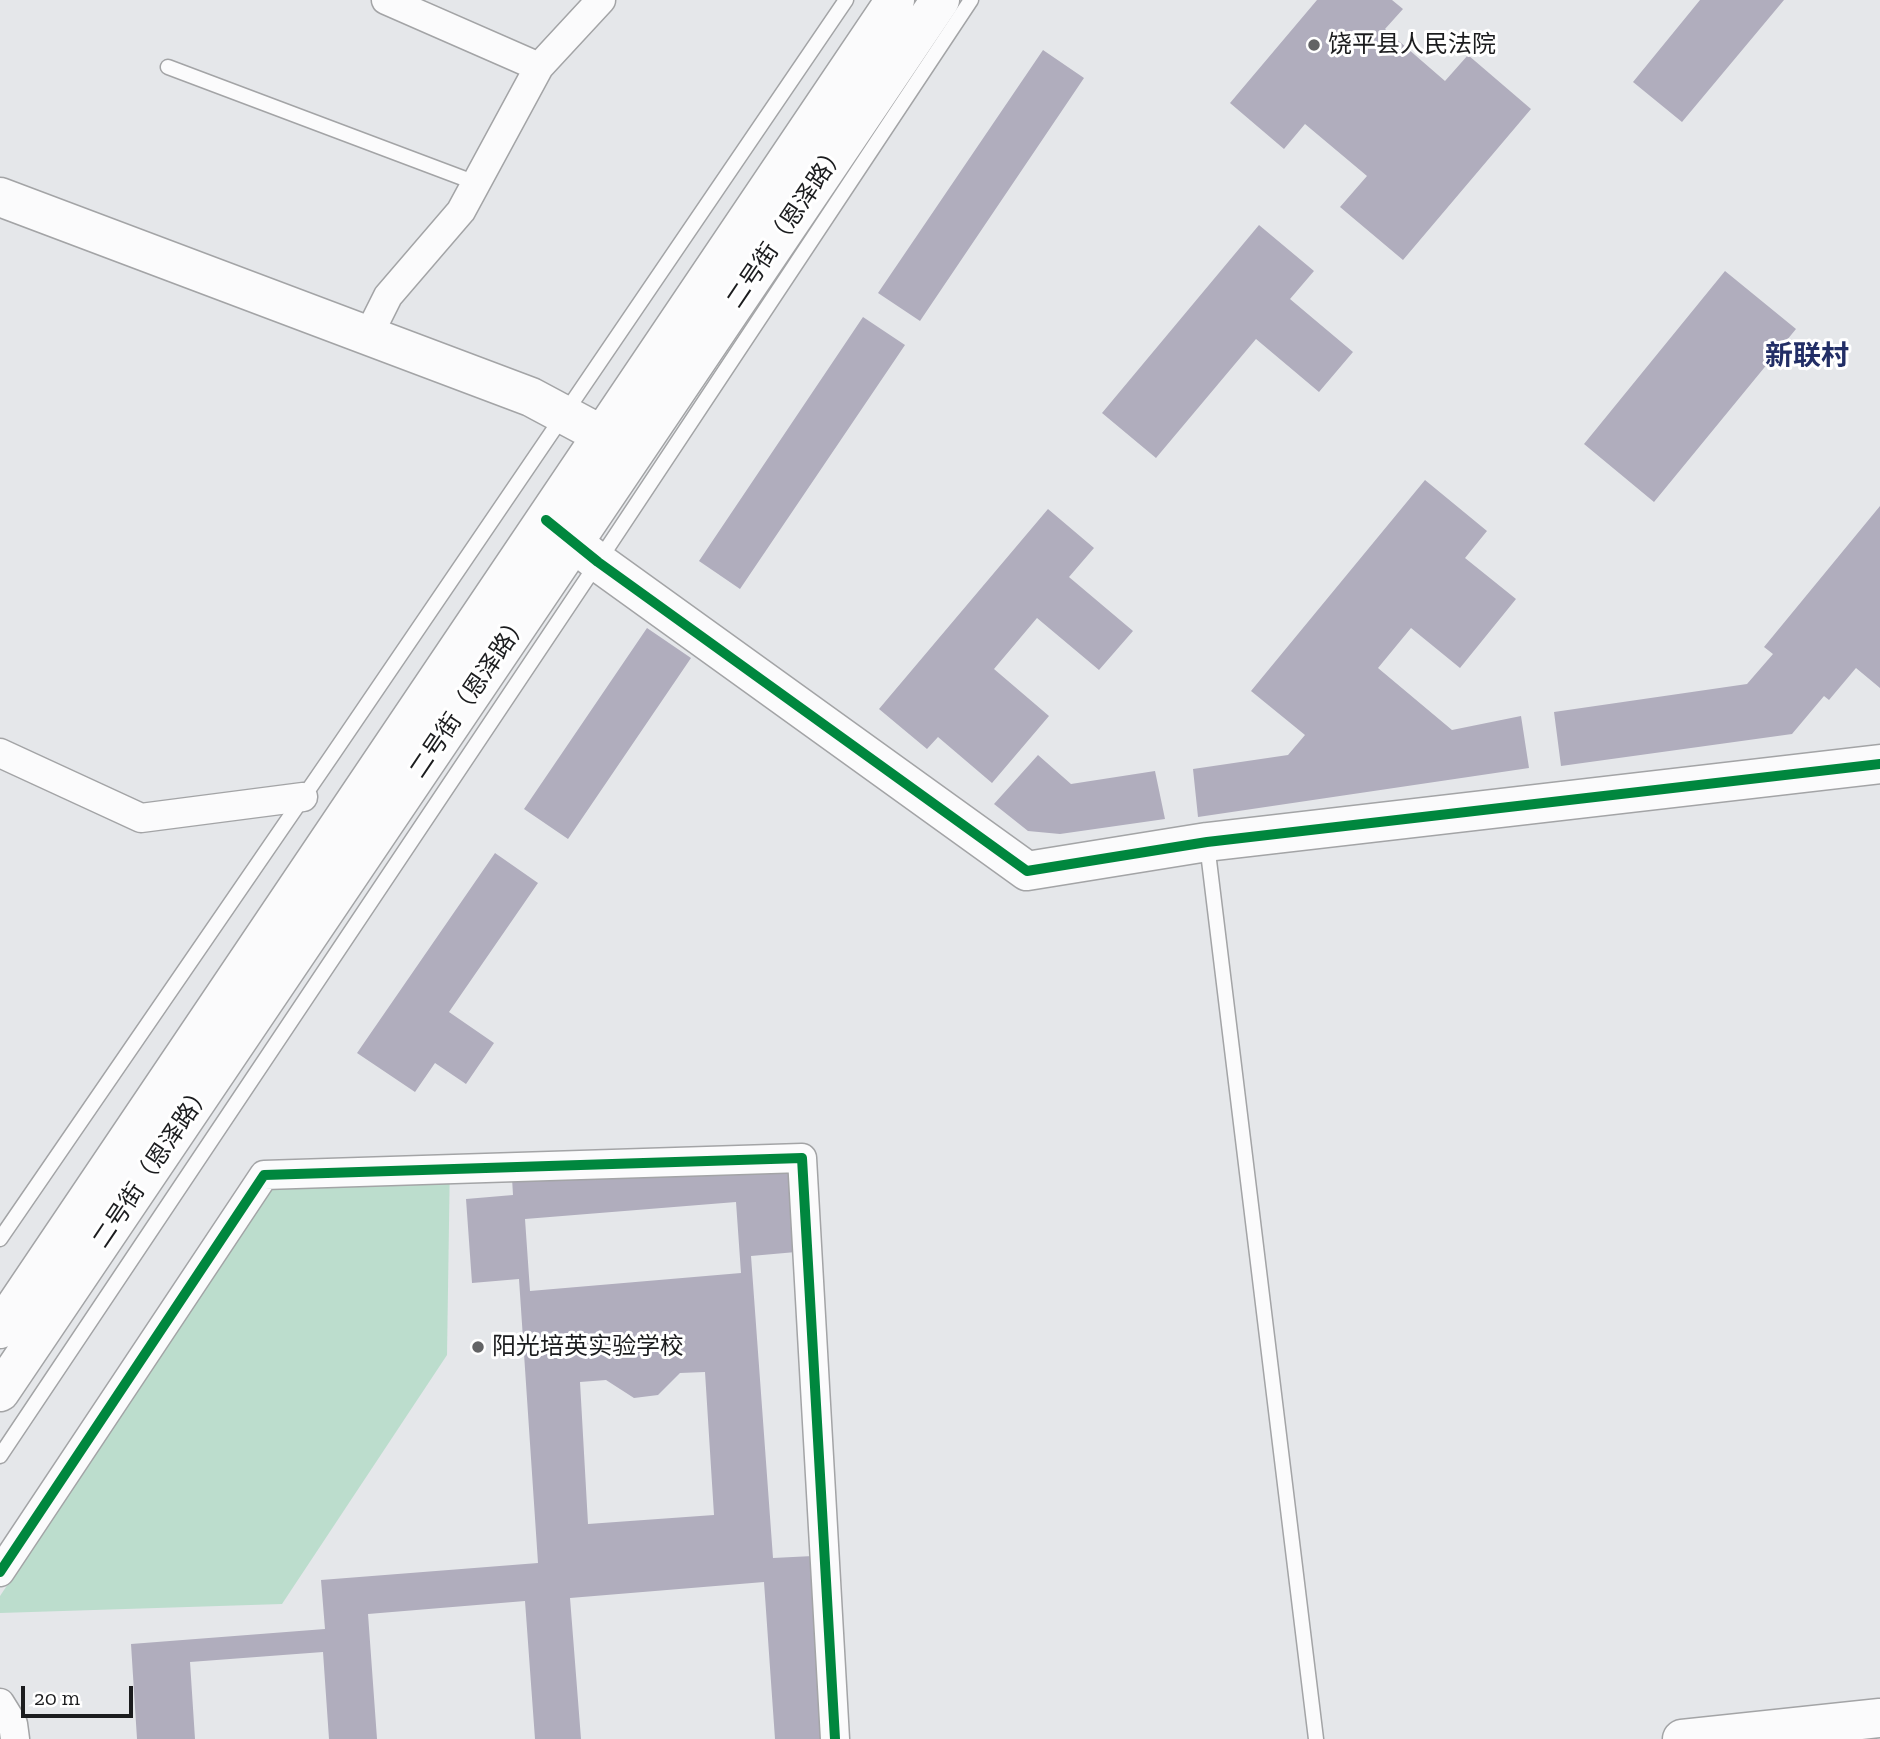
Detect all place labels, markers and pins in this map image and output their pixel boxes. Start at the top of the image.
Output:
place label: 饶平县人民法院 [1328,31,1496,59]
marker: 饶平县人民法院 [1306,37,1322,53]
place label: 阳光培英实验学校 [492,1333,684,1361]
marker: 阳光培英实验学校 [470,1339,486,1355]

